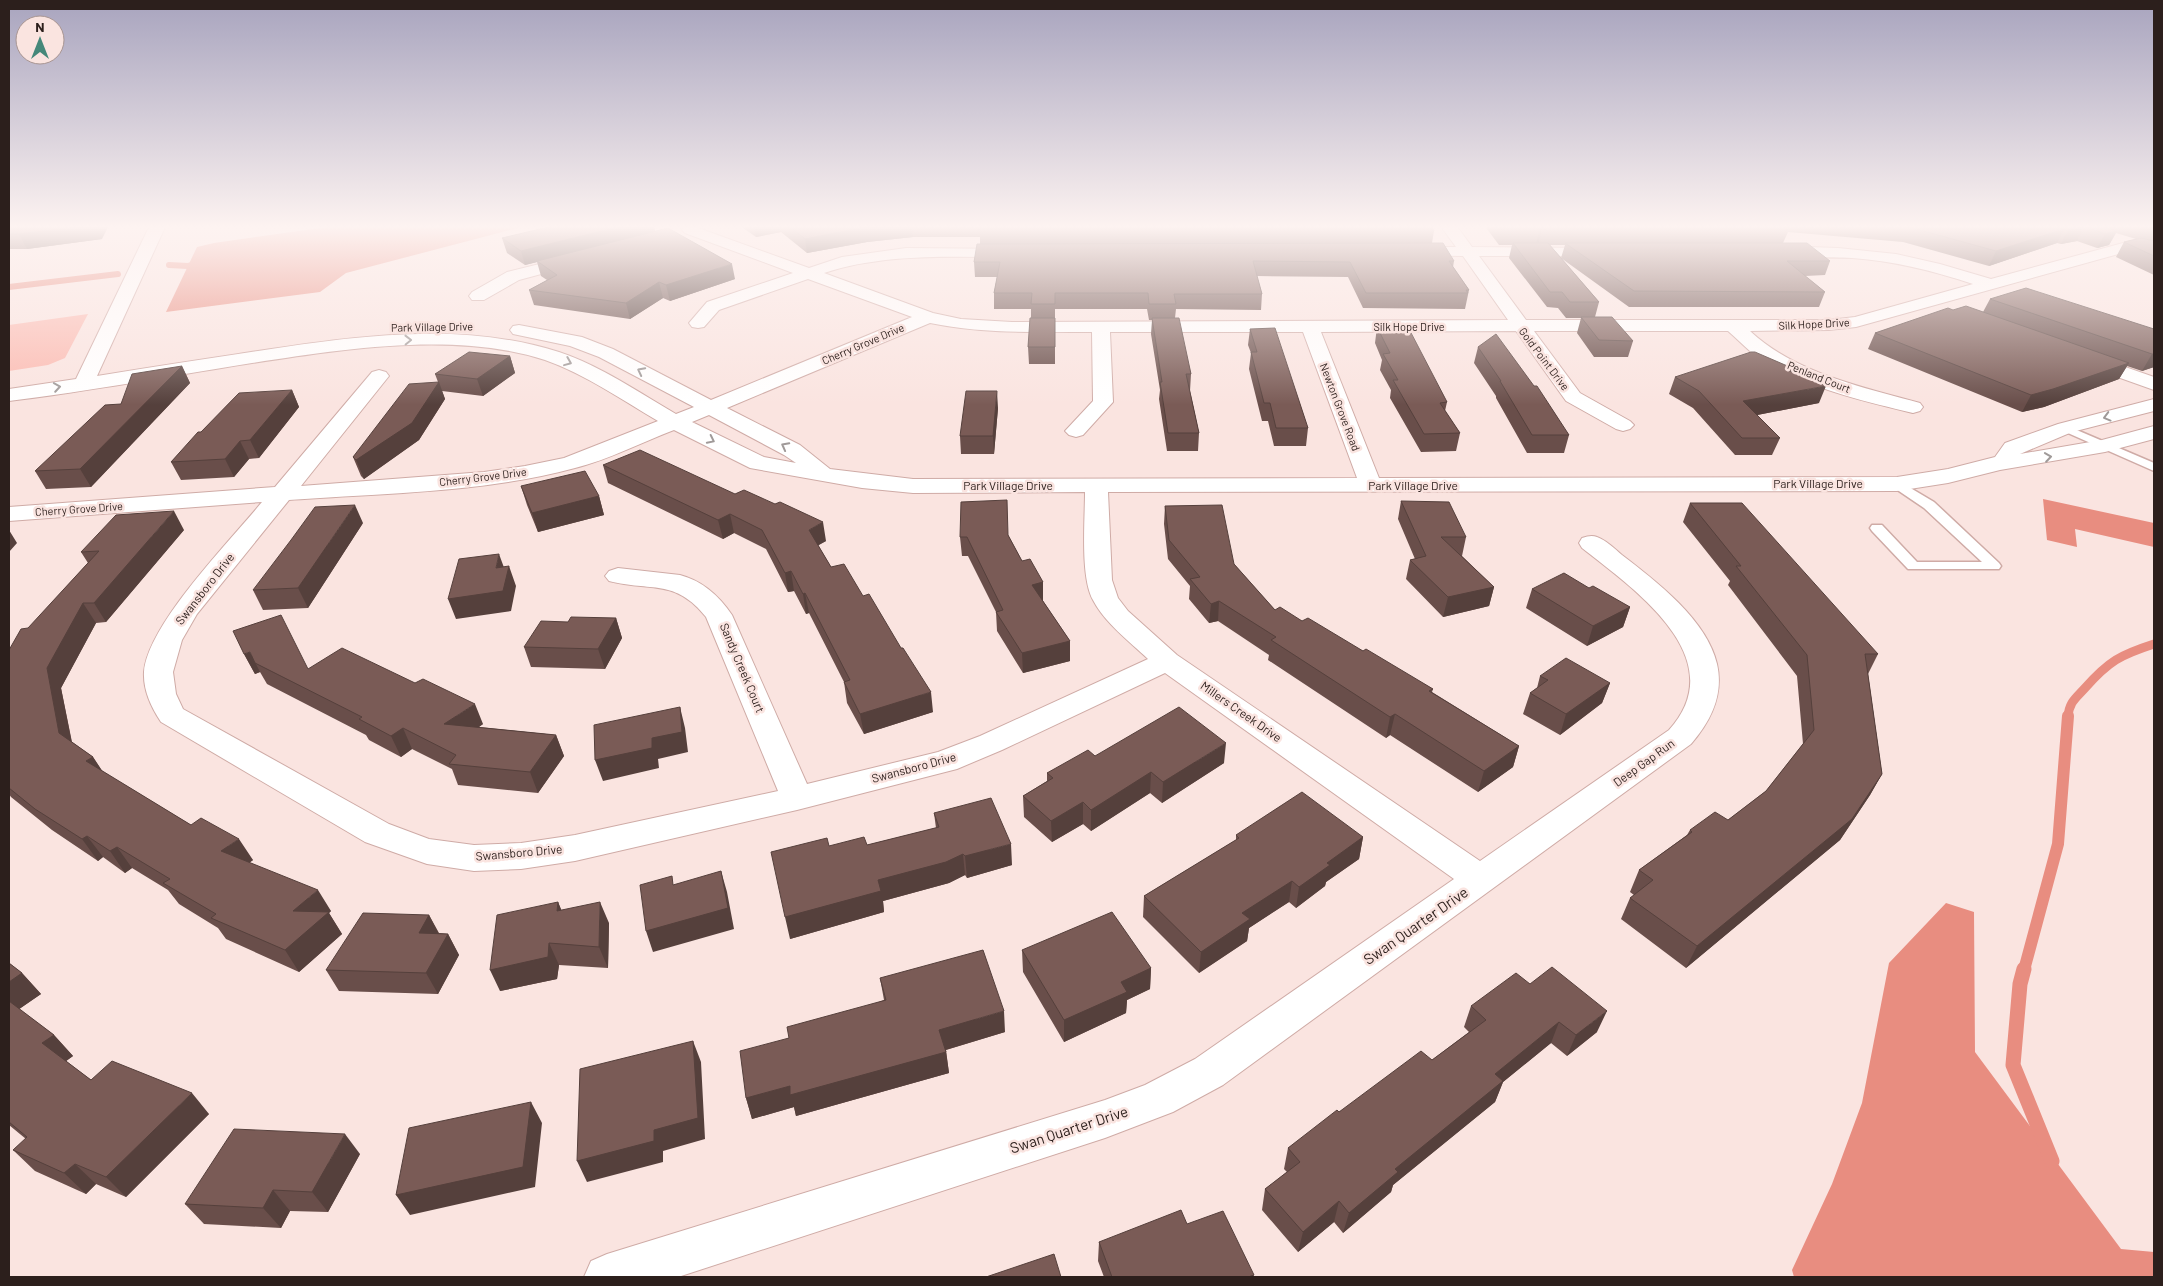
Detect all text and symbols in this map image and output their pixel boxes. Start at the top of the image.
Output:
north arrow [15,15,65,65]
text: N [35,18,45,35]
street label: Silk Hope Drive [1778,315,1850,332]
street label: Park Village Drive [391,319,473,334]
street label: Cherry Grove Drive [820,320,906,367]
street label: Silk Hope Drive [1373,320,1445,333]
street label: Gold Point Drive [1517,325,1572,393]
one-way arrow [405,335,413,345]
one-way arrow [563,356,572,367]
street label: Penland Court [1786,358,1853,395]
street label: Newton Grove Road [1318,361,1363,453]
one-way arrow [637,367,646,377]
one-way arrow [53,383,61,393]
one-way arrow [2103,411,2112,422]
one-way arrow [706,434,715,444]
one-way arrow [781,442,790,452]
one-way arrow [2043,452,2052,462]
street label: Cherry Grove Drive [438,465,528,488]
street label: Park Village Drive [1773,476,1863,490]
street label: Park Village Drive [963,478,1053,492]
street label: Park Village Drive [1368,478,1458,492]
street label: Cherry Grove Drive [35,499,123,518]
street label: Swansboro Drive [172,550,236,627]
street label: Sandy Creek Court [718,621,768,714]
street label: Millers Creek Drive [1198,678,1285,744]
street label: Deep Gap Run [1610,735,1677,789]
street label: Swansboro Drive [870,749,958,785]
street label: Swansboro Drive [475,841,563,863]
street label: Swan Quarter Drive [1360,882,1471,968]
street label: Swan Quarter Drive [1007,1101,1130,1157]

